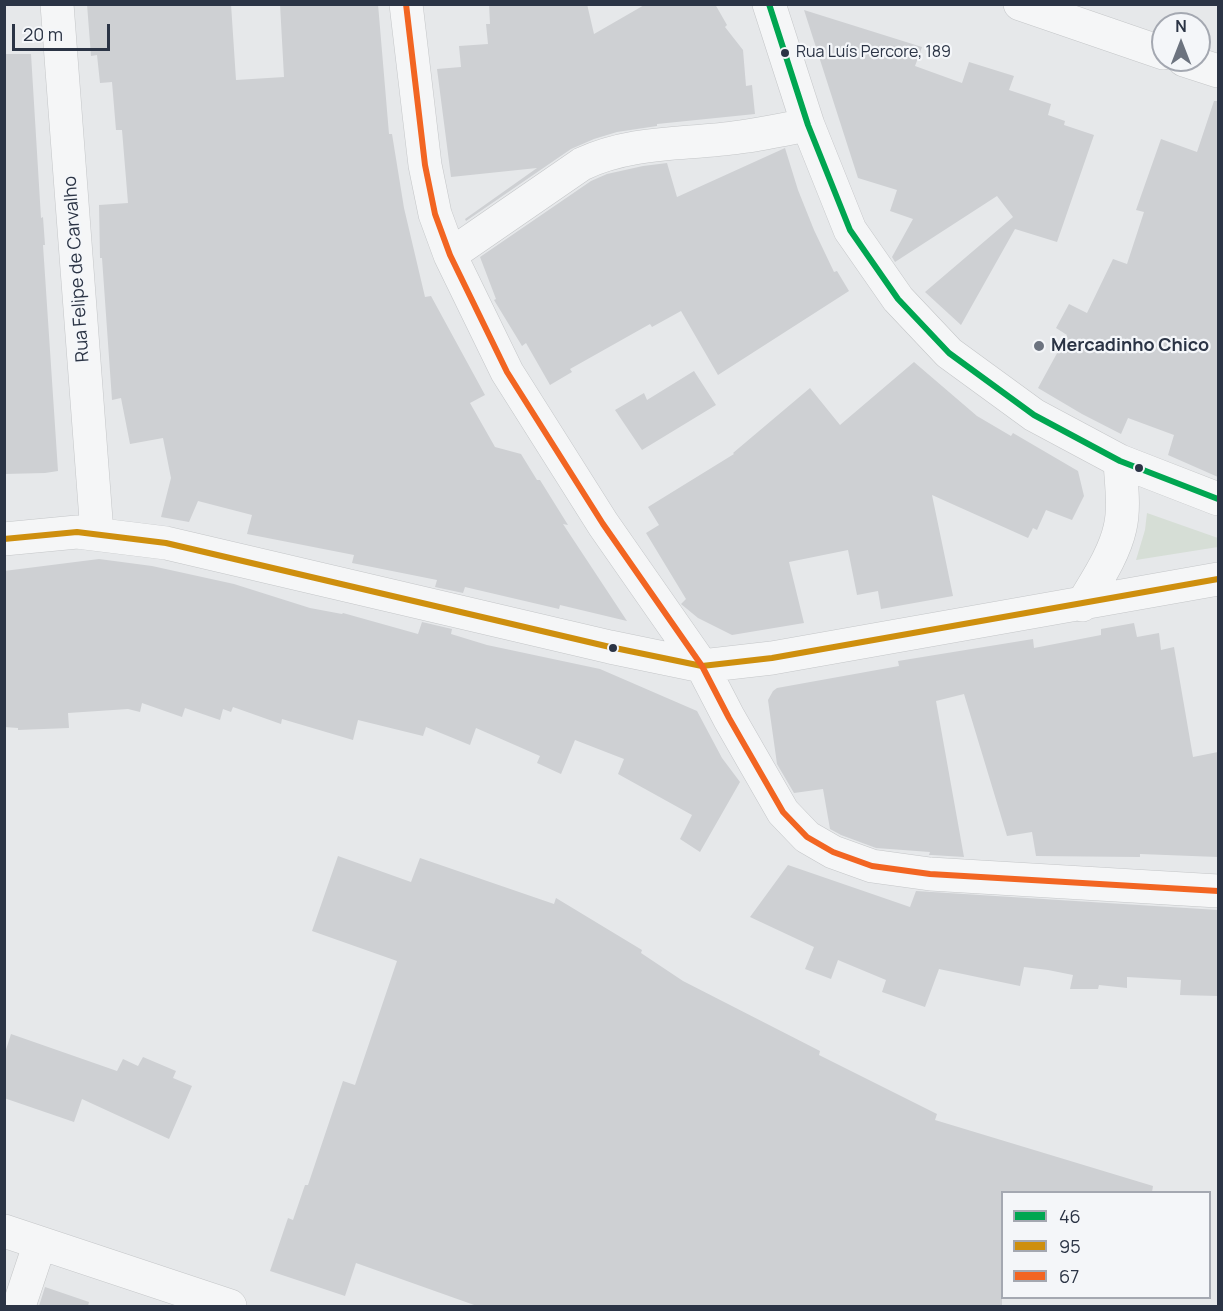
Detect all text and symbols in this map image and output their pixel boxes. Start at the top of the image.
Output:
scale bar [15,12,112,50]
north arrow [1151,12,1211,72]
text: N [1175,15,1187,37]
text: 20 m [23,22,63,46]
place label: Rua Luís Percore, 189 [796,43,951,63]
marker: Rua Luís Percore, 189 [779,47,791,59]
street label: Rua Felipe de Carvalho [60,175,94,363]
place label: Mercadinho Chico [1051,335,1209,357]
marker: Mercadinho Chico [1032,339,1046,353]
unlabelled marker [1133,462,1145,474]
unlabelled marker [607,642,619,654]
legend [1001,1191,1211,1299]
text: 46 [1059,1204,1081,1228]
text: 95 [1059,1234,1081,1258]
text: 67 [1059,1264,1079,1288]

